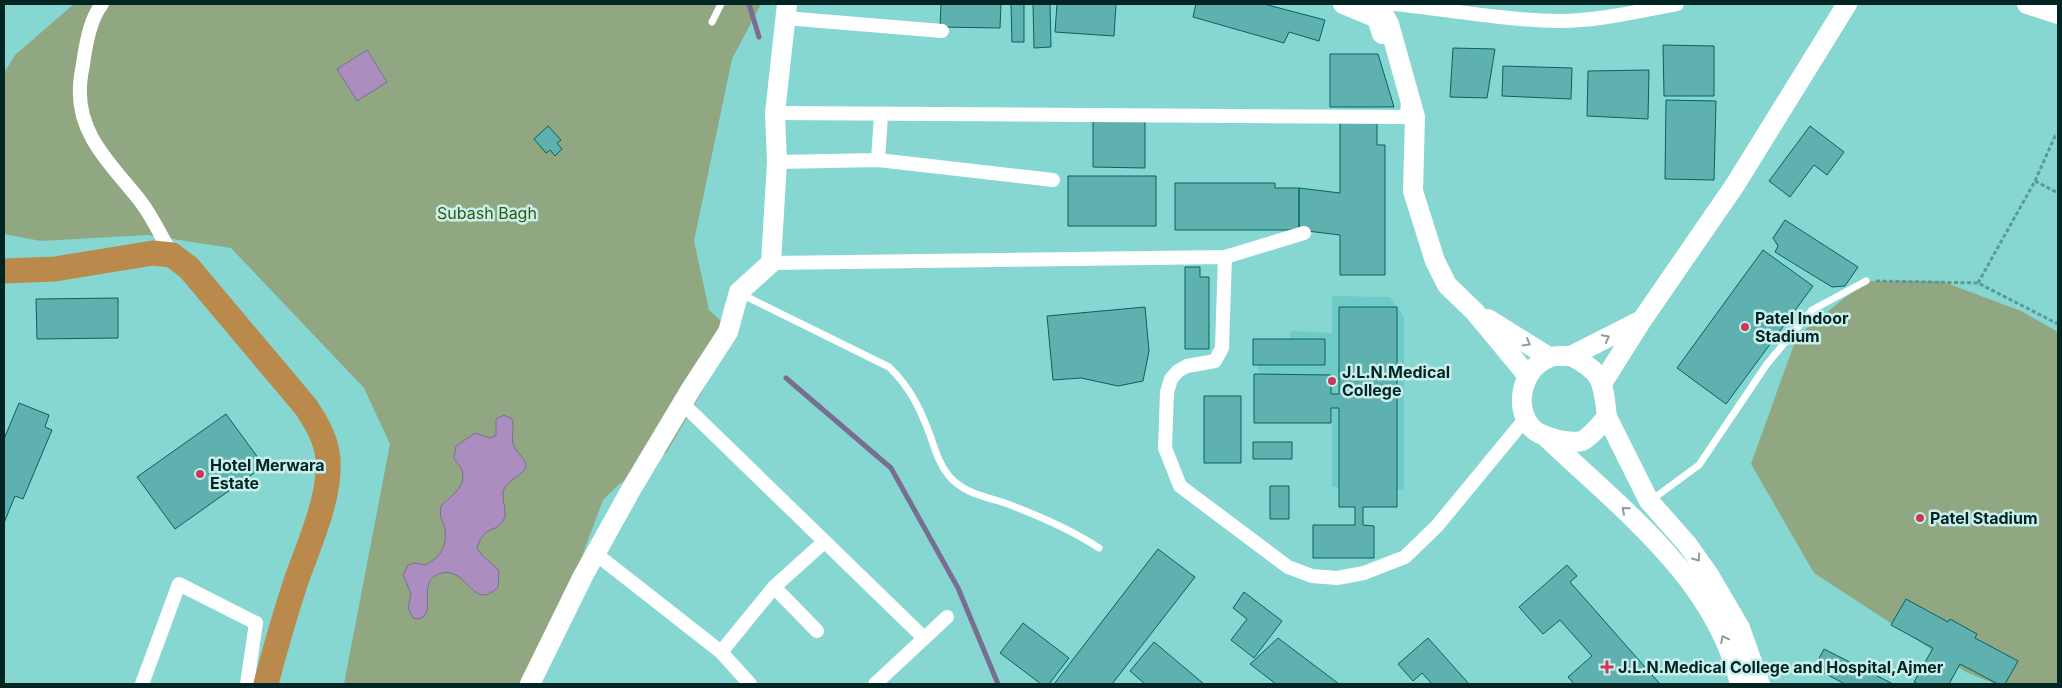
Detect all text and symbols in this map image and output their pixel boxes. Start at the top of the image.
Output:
park label: Subash Bagh [437,203,537,223]
place label: Patel Indoor Stadium [1755,308,1849,346]
marker: Patel Indoor Stadium [1739,321,1751,333]
one-way arrow [1601,334,1610,344]
one-way arrow [1522,337,1531,347]
place label: J.L.N.Medical College [1342,362,1450,400]
marker: J.L.N.Medical College [1326,375,1338,387]
place label: Hotel Merwara Estate [210,455,325,493]
marker: Hotel Merwara Estate [194,468,206,480]
one-way arrow [1622,507,1631,516]
place label: Patel Stadium [1930,508,2038,528]
marker: Patel Stadium [1914,512,1926,524]
one-way arrow [1691,552,1700,562]
one-way arrow [1720,635,1730,644]
place label: J.L.N.Medical College and Hospital,Ajmer [1618,657,1944,677]
marker: J.L.N.Medical College and Hospital,Ajmer [1600,660,1614,674]

